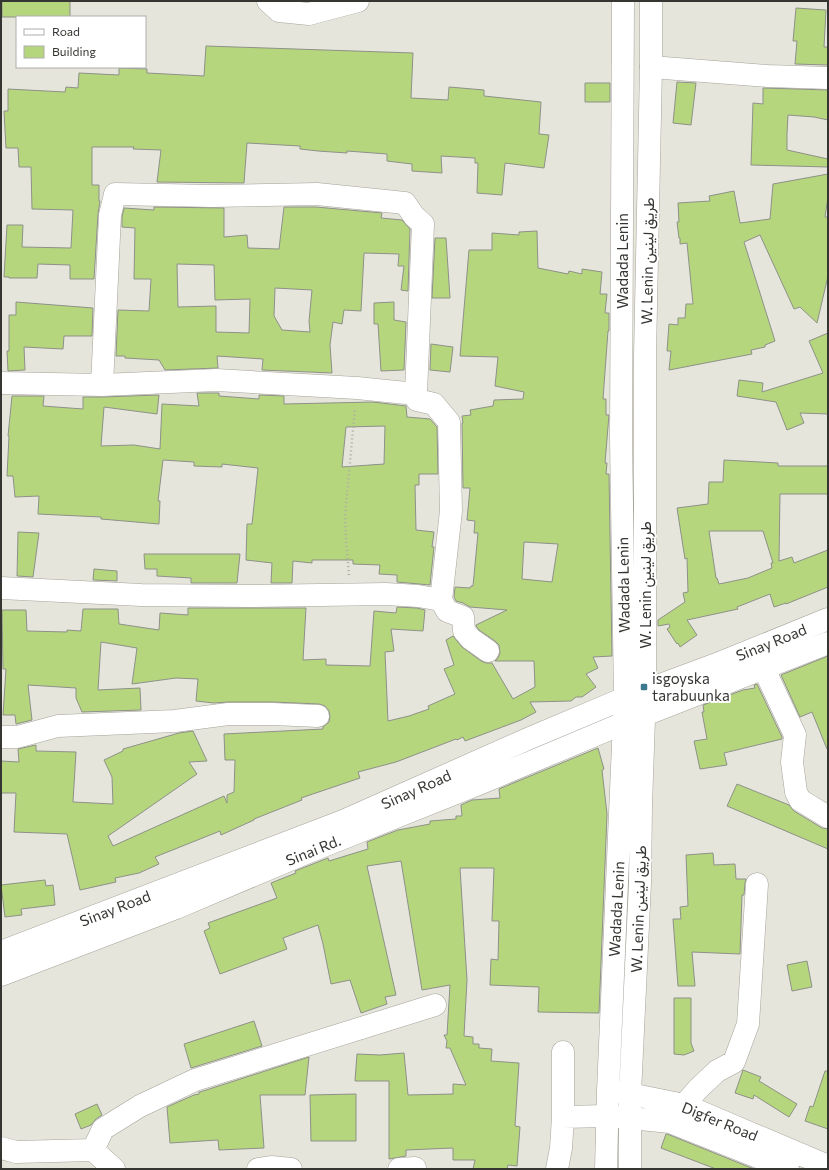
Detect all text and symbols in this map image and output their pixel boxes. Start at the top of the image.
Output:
legend [16,16,146,68]
text: Road [52,24,80,38]
text: Building [52,44,96,58]
street label: W. Lenin طريق لينين [637,197,659,325]
street label: Wadada Lenin [613,213,631,309]
street label: W. Lenin طريق لينين [636,521,656,649]
street label: Wadada Lenin [613,537,633,633]
street label: Sinay Road [733,620,809,664]
place label: isgoyska tarabuunka [652,669,730,704]
marker: isgoyska tarabuunka [639,682,649,692]
street label: Sinay Road [378,766,454,812]
street label: Sinai Rd. [283,831,343,869]
street label: W. Lenin طريق لينين [627,845,651,973]
street label: Wadada Lenin [605,861,627,957]
street label: Sinay Road [77,886,153,930]
street label: Digfer Road [679,1098,761,1144]

